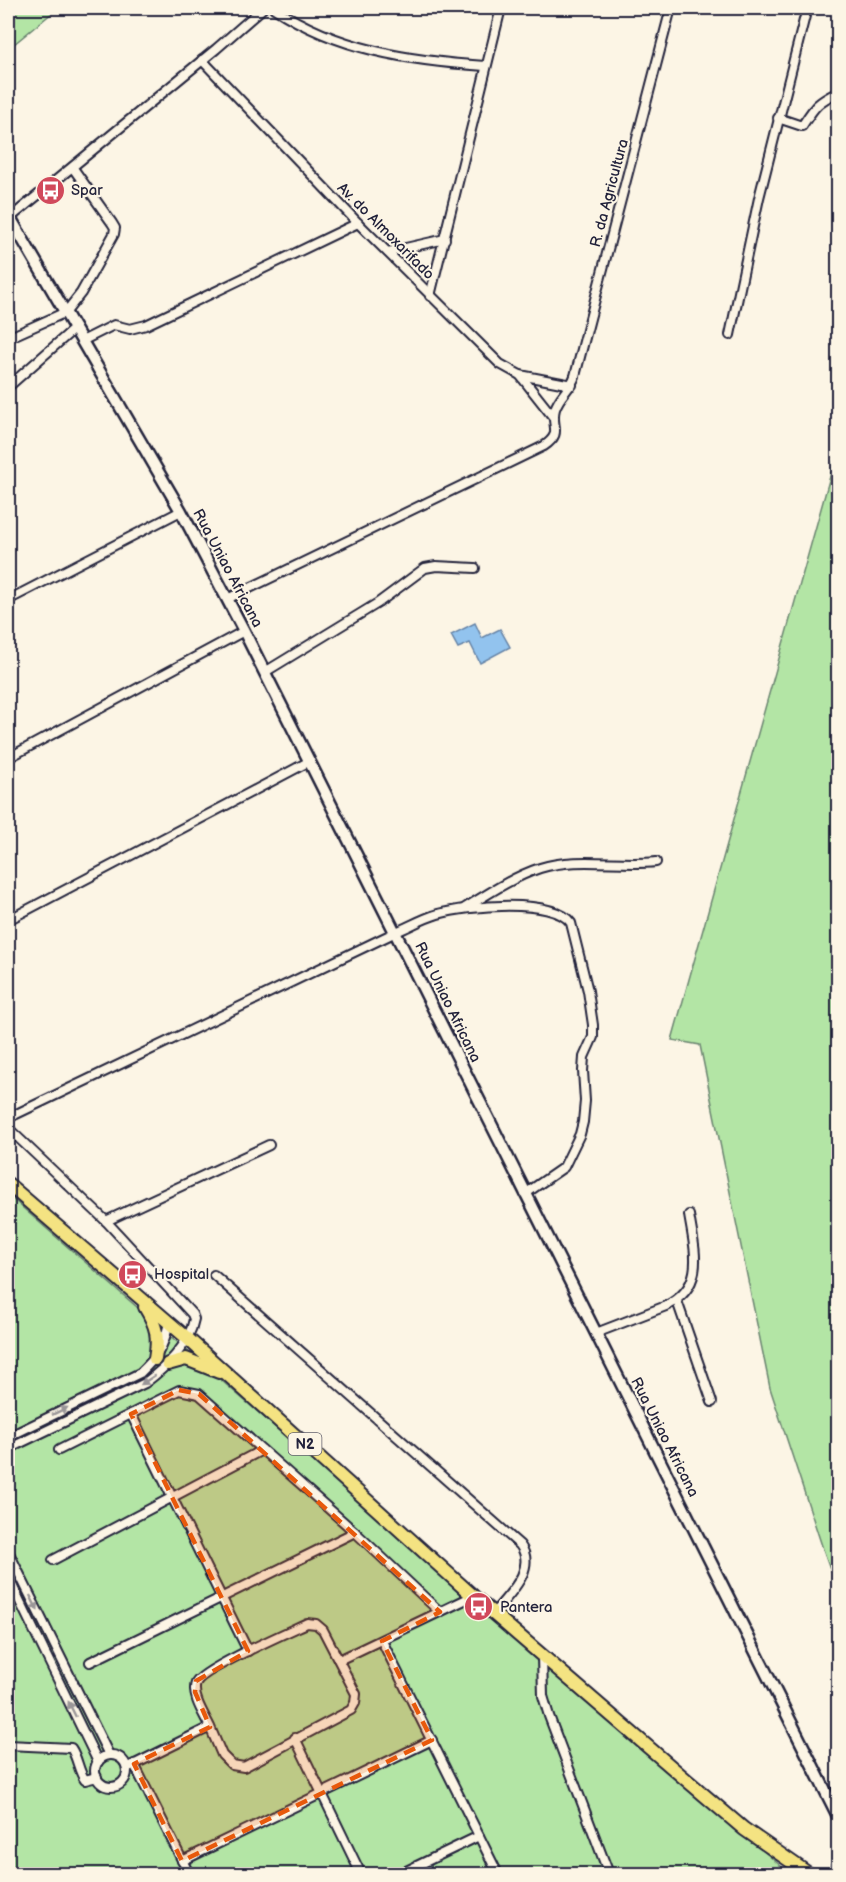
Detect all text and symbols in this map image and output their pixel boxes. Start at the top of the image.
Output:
street label: R. da Agricultura [586,137,633,249]
bus stop icon: Spar [34,174,66,206]
street label: Av. do Almoxarifado [333,179,438,284]
place label: Spar [71,181,103,200]
street label: Rua Uniao Africana [188,506,267,631]
street label: Rua Uniao Africana [410,939,485,1066]
bus stop icon: Hospital [117,1258,149,1290]
place label: Hospital [154,1265,209,1284]
one-way arrow [140,1374,156,1386]
street label: Rua Uniao Africana [626,1374,703,1500]
one-way arrow [52,1407,69,1416]
road number: N2 [288,1433,322,1455]
bus stop icon: Pantera [463,1591,495,1623]
one-way arrow [29,1595,38,1612]
place label: Pantera [500,1598,552,1617]
one-way arrow [68,1701,77,1718]

